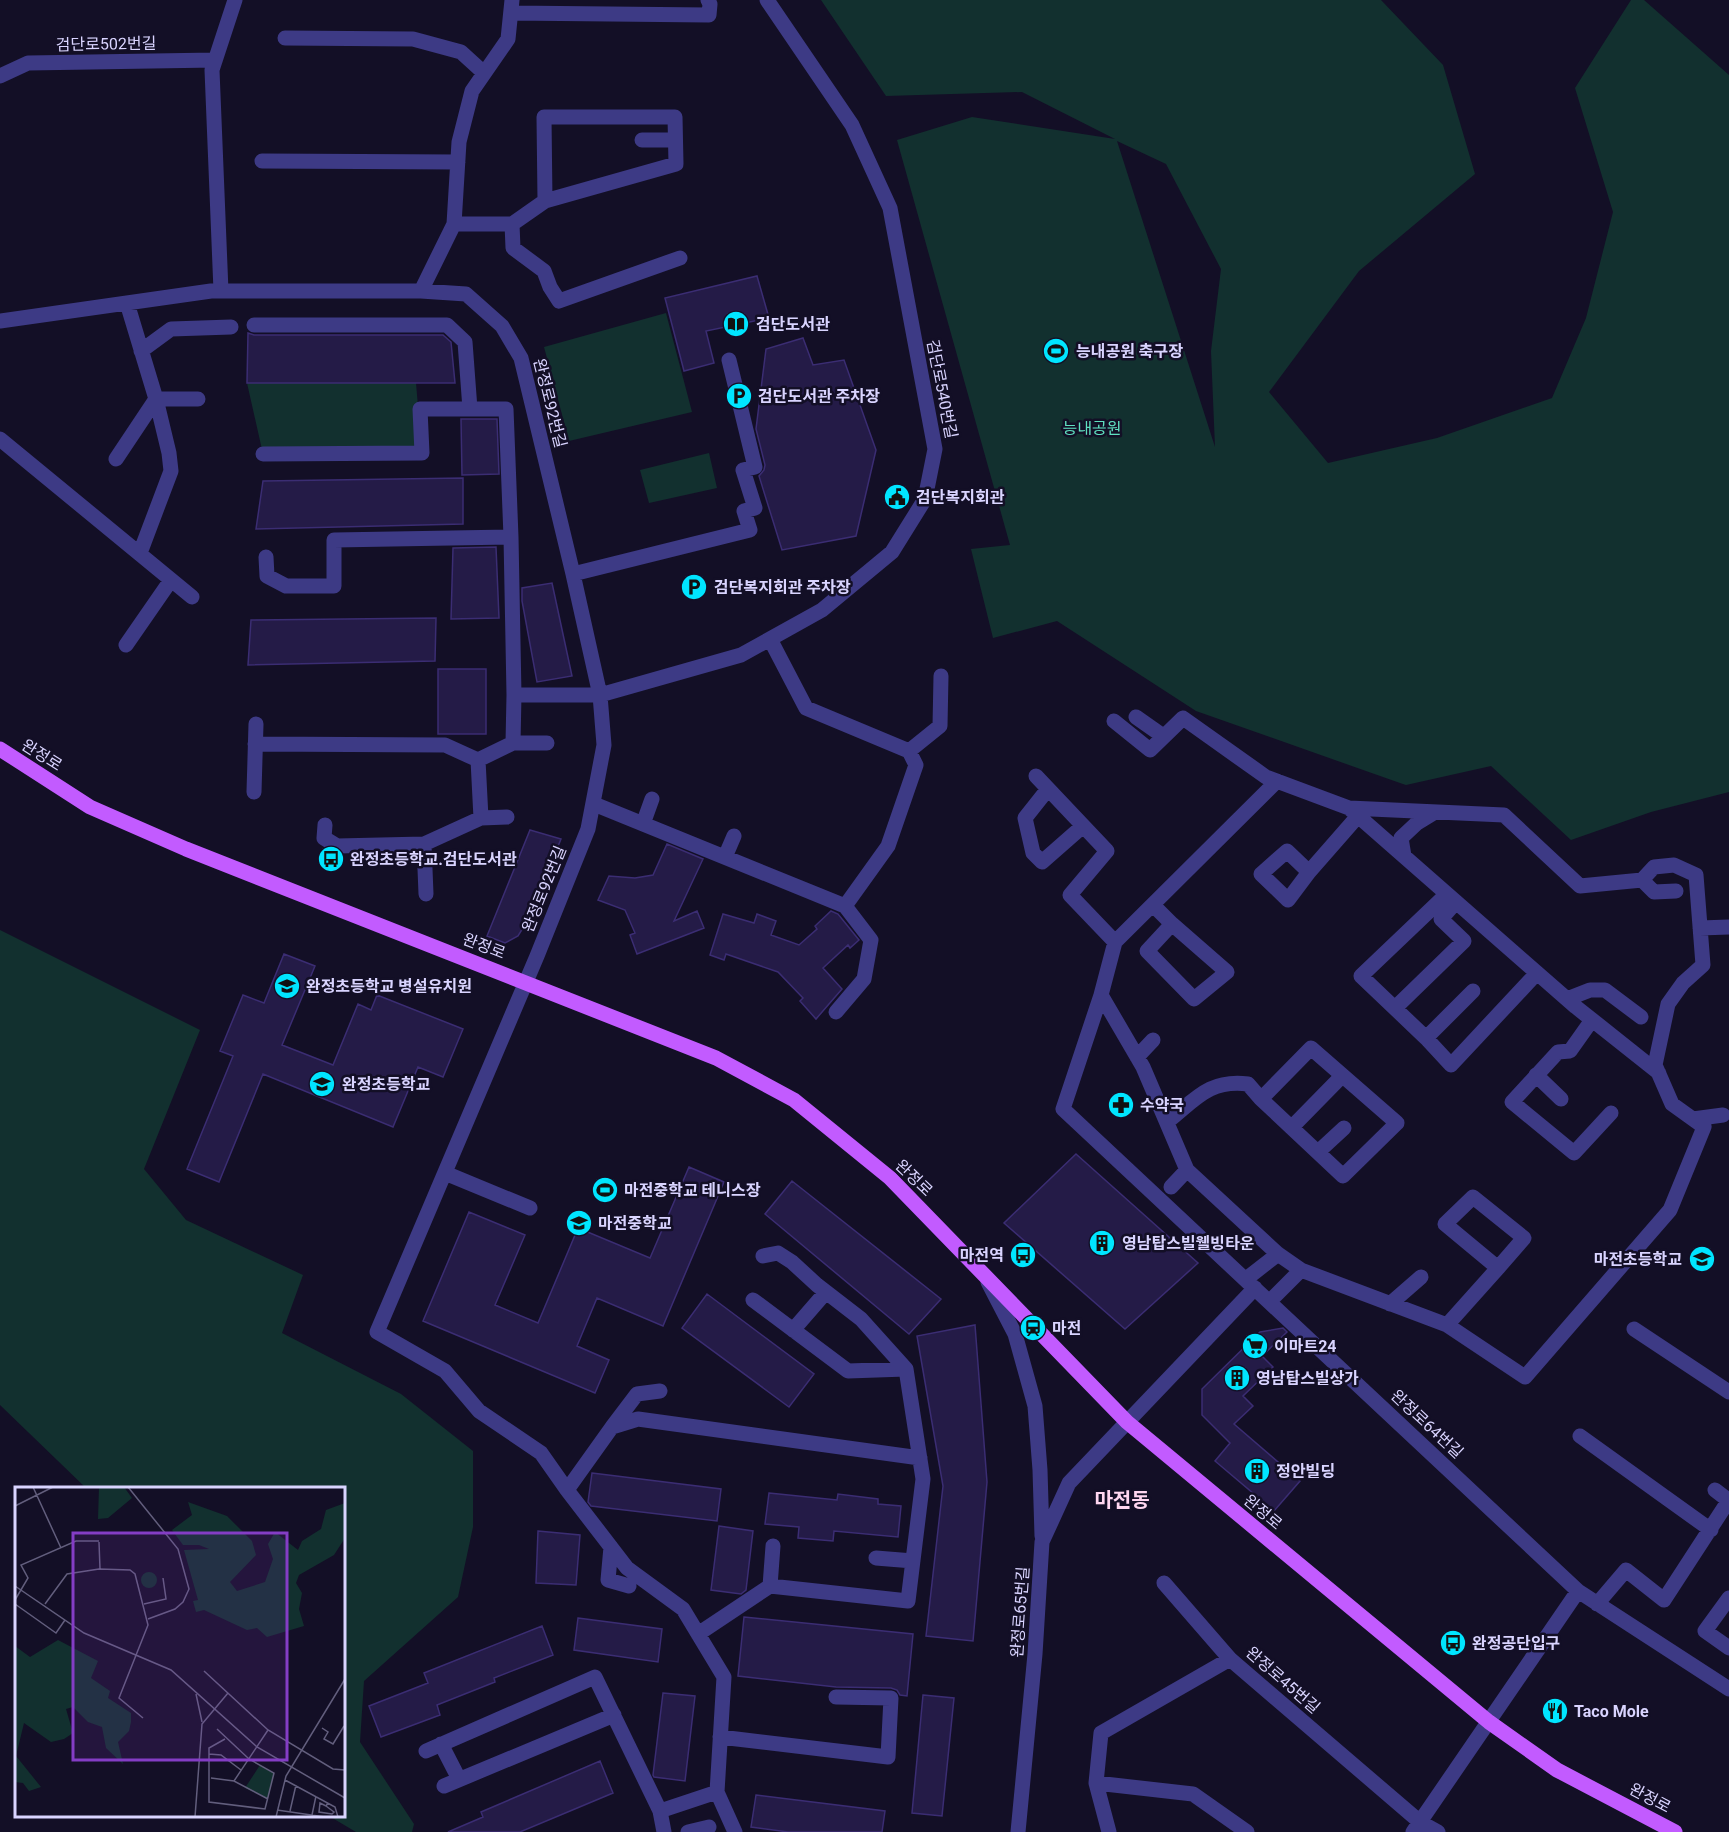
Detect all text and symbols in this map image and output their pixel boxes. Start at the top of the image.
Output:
street label: 검단로502번길 [56,34,156,54]
library icon: 검단도서관 [721,309,751,339]
place label: 검단도서관 [756,315,830,334]
sports icon: 능내공원 축구장 [1041,336,1071,366]
street label: 검단로540번길 [923,338,961,440]
place label: 능내공원 축구장 [1076,342,1183,361]
street label: 완정로92번길 [530,356,570,450]
parking icon: 검단도서관 주차장 [724,381,754,411]
place label: 검단도서관 주차장 [758,387,880,406]
park label: 능내공원 [1063,419,1121,438]
public building icon: 검단복지회관 [882,482,912,512]
place label: 검단복지회관 [916,488,1005,507]
parking icon: 검단복지회관 주차장 [679,572,709,602]
place label: 검단복지회관 주차장 [714,578,851,597]
street label: 완정로 [18,735,66,775]
street label: 완정로92번길 [518,843,570,935]
bus stop icon: 완정초등학교.검단도서관 [316,844,346,874]
place label: 완정초등학교.검단도서관 [350,850,517,869]
street label: 완정로 [460,929,508,963]
school or university icon: 완정초등학교 병설유치원 [272,971,302,1001]
place label: 완정초등학교 병설유치원 [306,977,472,996]
school or university icon: 완정초등학교 [307,1069,337,1099]
place label: 완정초등학교 [342,1075,431,1094]
pharmacy icon: 수약국 [1106,1090,1136,1120]
place label: 수약국 [1140,1096,1184,1115]
street label: 완정로 [892,1156,937,1200]
sports icon: 마전중학교 테니스장 [590,1175,620,1205]
place label: 마전중학교 테니스장 [624,1181,761,1200]
school or university icon: 마전중학교 [564,1208,594,1238]
place label: 마전중학교 [598,1214,672,1233]
building icon: 영남탑스빌웰빙타운 [1087,1228,1117,1258]
place label: 영남탑스빌웰빙타운 [1122,1234,1254,1253]
bus stop icon: 마전역 [1008,1240,1038,1270]
school or university icon: 마전초등학교 [1687,1244,1717,1274]
place label: 마전역 [960,1246,1004,1265]
place label: 마전초등학교 [1594,1250,1682,1269]
station icon: 마전 [1018,1313,1048,1343]
place label: 마전 [1052,1319,1081,1338]
supermarket icon: 이마트24 [1240,1331,1270,1361]
place label: 이마트24 [1274,1337,1337,1356]
building icon: 영남탑스빌상가 [1222,1363,1252,1393]
place label: 영남탑스빌상가 [1256,1369,1359,1388]
street label: 완정로64번길 [1387,1386,1467,1462]
building icon: 정안빌딩 [1242,1456,1272,1486]
place label: 정안빌딩 [1276,1462,1335,1481]
inset map [15,1487,345,1817]
district label: 마전동 [1094,1488,1150,1512]
street label: 완정로 [1240,1491,1286,1534]
street label: 완정로65번길 [1007,1566,1033,1658]
bus stop icon: 완정공단입구 [1438,1628,1468,1658]
place label: 완정공단입구 [1472,1634,1560,1653]
street label: 완정로45번길 [1242,1643,1324,1717]
restaurant icon: Taco Mole [1540,1696,1570,1726]
place label: Taco Mole [1574,1702,1649,1721]
street label: 완정로 [1626,1779,1674,1817]

